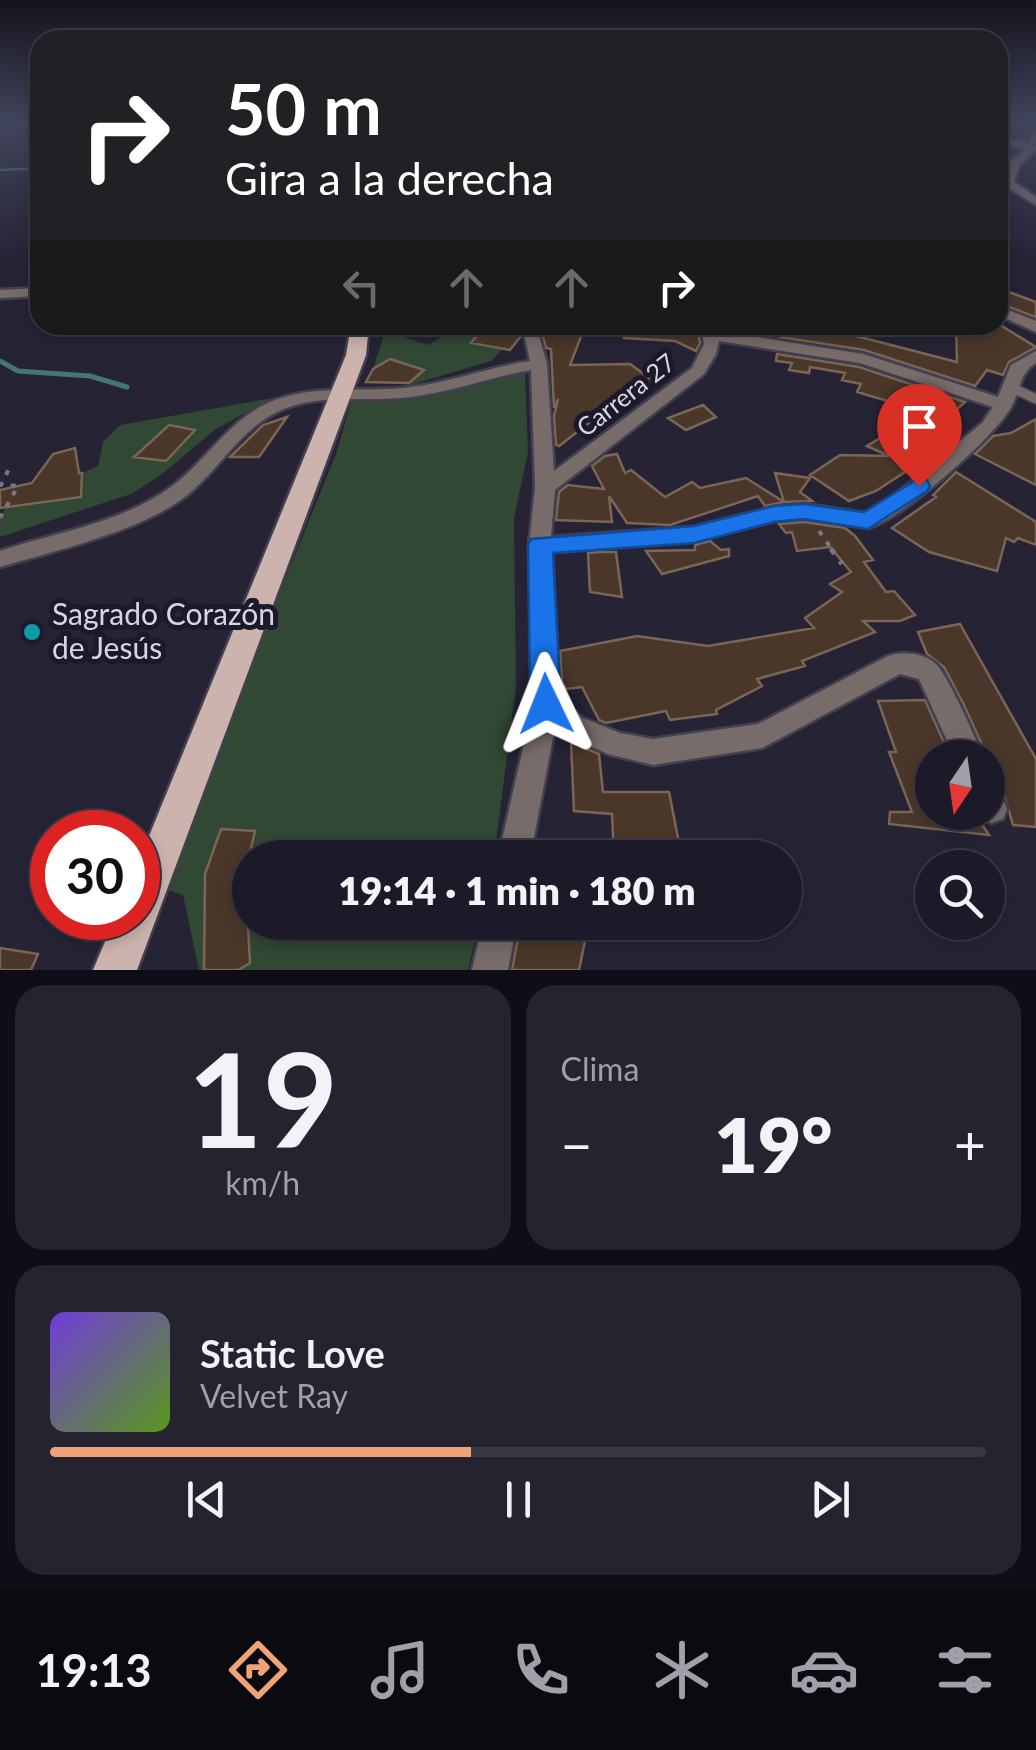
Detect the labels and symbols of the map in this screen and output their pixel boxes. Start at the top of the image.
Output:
street label: Carrera 27 [570,346,681,442]
pin [877,384,962,487]
place label: Sagrado Corazón de Jesús [52,595,275,665]
marker: Sagrado Corazón de Jesús [21,621,43,643]
position arrow [494,652,598,756]
north arrow [915,740,1005,830]
speed limit sign: 30 [30,810,160,940]

